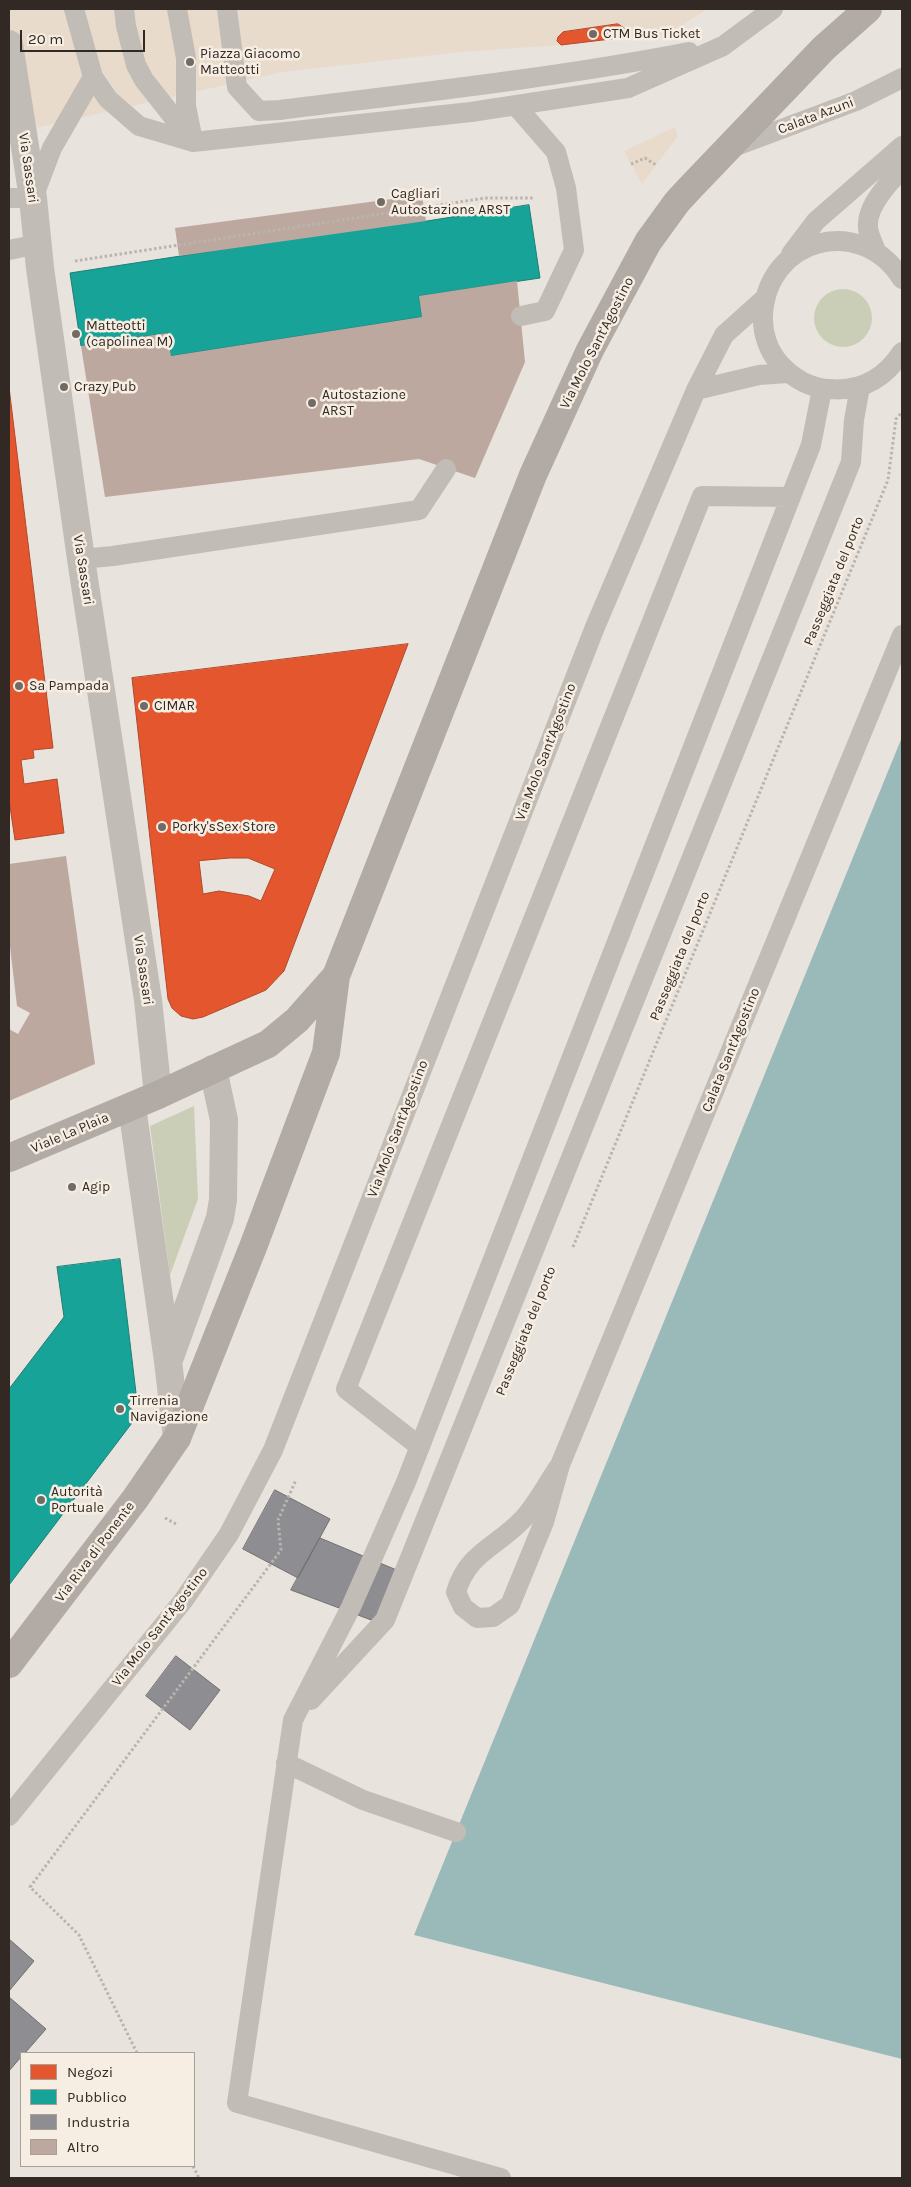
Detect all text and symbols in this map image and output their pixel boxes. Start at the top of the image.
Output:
scale bar [22,20,148,52]
place label: CTM Bus Ticket [603,26,700,42]
marker: CTM Bus Ticket [587,28,599,40]
text: 20 m [28,30,63,48]
place label: Piazza Giacomo Matteotti [200,46,300,78]
marker: Piazza Giacomo Matteotti [184,56,196,68]
street label: Calata Azuni [776,94,856,138]
street label: Via Sassari [15,132,41,204]
place label: Cagliari Autostazione ARST [391,186,510,218]
marker: Cagliari Autostazione ARST [375,196,387,208]
street label: Via Molo Sant'Agostino [556,274,638,412]
place label: Matteotti (capolinea M) [86,318,173,351]
marker: Matteotti (capolinea M) [70,328,82,340]
place label: Crazy Pub [74,379,136,395]
marker: Crazy Pub [58,381,70,393]
place label: Autostazione ARST [322,387,406,420]
marker: Autostazione ARST [306,397,318,409]
street label: Passeggiata del porto [800,514,868,648]
street label: Via Sassari [69,534,97,606]
place label: Sa Pampada [29,678,109,694]
marker: Sa Pampada [13,680,25,692]
street label: Via Molo Sant'Agostino [512,681,580,823]
place label: CIMAR [154,698,195,714]
marker: CIMAR [138,700,150,712]
place label: Porky'sSex Store [172,819,276,835]
marker: Porky'sSex Store [156,821,168,833]
street label: Passeggiata del porto [646,889,714,1023]
street label: Via Sassari [130,934,156,1006]
street label: Calata Sant'Agostino [698,985,764,1115]
street label: Via Molo Sant'Agostino [364,1058,432,1200]
street label: Viale La Plaia [29,1109,111,1157]
place label: Agip [82,1179,110,1195]
marker: Agip [66,1181,78,1193]
street label: Passeggiata del porto [492,1264,560,1398]
place label: Tirrenia Navigazione [130,1393,208,1425]
marker: Tirrenia Navigazione [114,1403,126,1415]
place label: Autorità Portuale [51,1484,104,1516]
marker: Autorità Portuale [35,1494,47,1506]
street label: Via Riva di Ponente [52,1498,138,1606]
street label: Via Molo Sant'Agostino [109,1564,211,1690]
legend [20,2052,195,2167]
text: Negozi [67,2063,113,2081]
text: Pubblico [67,2088,127,2106]
text: Industria [67,2113,130,2131]
text: Altro [67,2138,99,2156]

